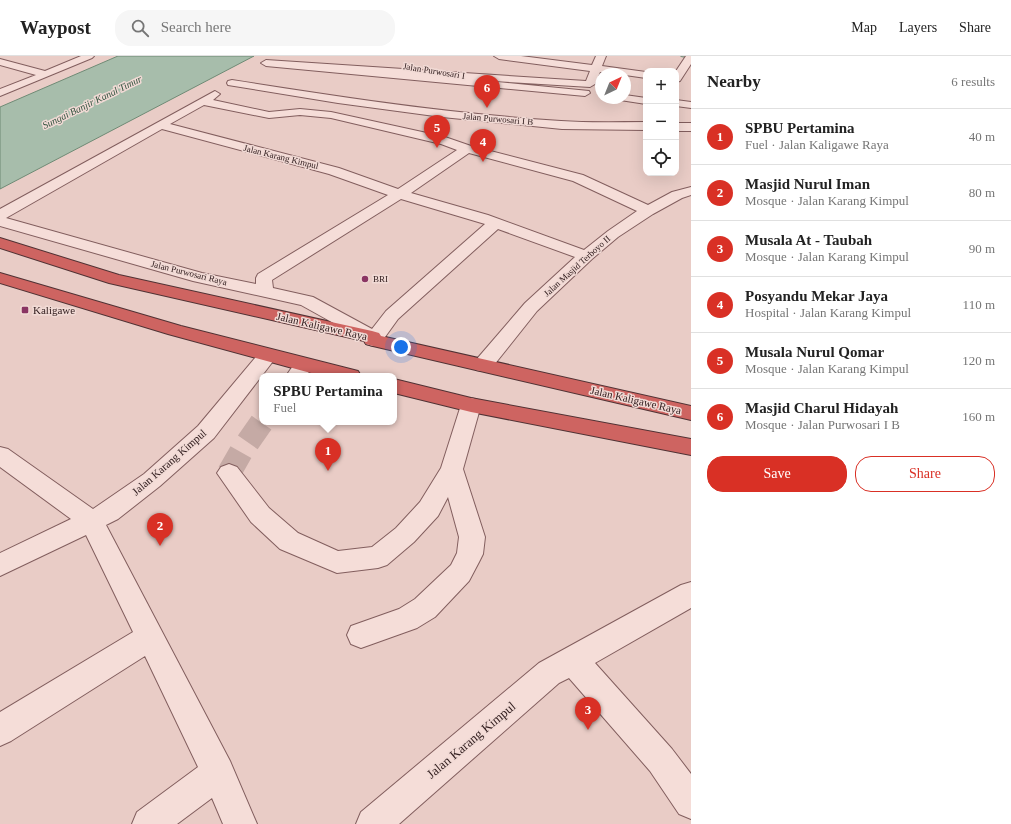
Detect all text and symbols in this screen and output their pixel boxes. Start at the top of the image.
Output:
search box [115,10,395,46]
text: Waypost [20,17,91,38]
icon: search [129,17,151,39]
text: Search here [161,19,231,35]
text: Map [851,20,877,35]
text: Layers [899,20,937,35]
text: Share [959,20,991,35]
street label: Jalan Purwosari I [402,61,466,81]
north arrow [595,68,631,104]
map controls [643,68,679,176]
button: + [643,68,679,104]
text: Nearby [707,72,761,91]
water label: Sungai Banjir Kanal Timur [41,73,144,131]
text: 6 results [951,74,995,89]
pin: 6 [474,75,500,108]
button: − [643,104,679,140]
street label: Jalan Purwosari I B [462,111,534,127]
pin: 5 [424,115,450,148]
text: SPBU Pertamina [745,120,855,136]
pin: 4 [470,129,496,162]
text: 1 [717,129,723,144]
text: 40 m [969,129,995,144]
text: Fuel · Jalan Kaligawe Raya [745,137,889,152]
button: locate [643,140,679,176]
street label: Jalan Karang Kimpul [242,143,320,171]
text: Masjid Nurul Iman [745,176,870,192]
text: 2 [717,185,723,200]
text: 80 m [969,185,995,200]
text: Mosque · Jalan Karang Kimpul [745,193,909,208]
text: Musala At - Taubah [745,232,872,248]
street label: Jalan Masjid Terboyo II [542,234,612,298]
text: 3 [717,241,723,256]
text: 90 m [969,241,995,256]
text: Mosque · Jalan Karang Kimpul [745,249,909,264]
street label: Jalan Purwosari Raya [150,259,228,287]
marker: BRI [360,274,370,284]
place label: BRI [373,274,388,284]
text: Posyandu Mekar Jaya [745,288,888,304]
text: 4 [717,297,723,312]
text: 110 m [963,297,995,312]
place label: Kaligawe [33,304,75,316]
marker: Kaligawe [20,305,30,315]
text: Hospital · Jalan Karang Kimpul [745,305,911,320]
street label: Jalan Kaligawe Raya [275,310,369,342]
your location [391,337,411,357]
text: Musala Nurul Qomar [745,344,884,360]
text: 5 [717,353,723,368]
text: 120 m [962,353,995,368]
text: Mosque · Jalan Karang Kimpul [745,361,909,376]
popup [259,373,397,425]
text: SPBU Pertamina [273,383,383,399]
street label: Jalan Kaligawe Raya [589,384,683,416]
text: Fuel [273,400,296,415]
text: Masjid Charul Hidayah [745,400,898,416]
text: 6 [717,409,723,424]
text: 160 m [962,409,995,424]
text: Mosque · Jalan Purwosari I B [745,417,900,432]
street label: Jalan Karang Kimpul [130,427,208,497]
pin: 1 [315,438,341,471]
button: Save [707,456,847,492]
button: Share [855,456,995,492]
pin: 2 [147,513,173,546]
pin: 3 [575,697,601,730]
street label: Jalan Karang Kimpul [424,698,519,781]

